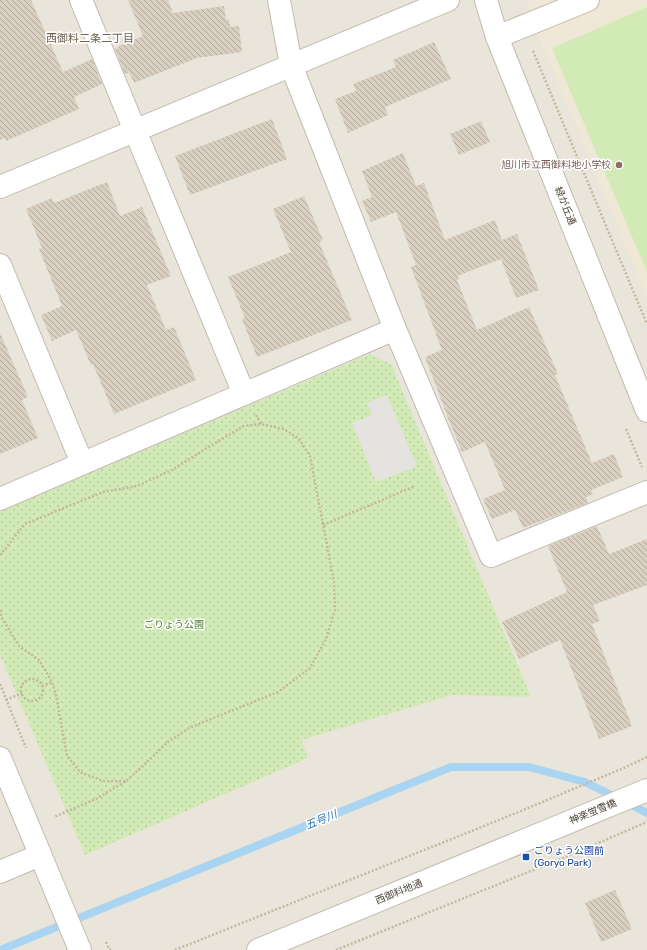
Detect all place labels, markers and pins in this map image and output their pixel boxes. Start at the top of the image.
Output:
place label: 旭川市立西御料地小学校 [501,159,611,171]
marker: 旭川市立西御料地小学校 [614,160,624,170]
place label: ごりょう公園前 (Goryo Park) [534,845,604,869]
marker: ごりょう公園前 (Goryo Park) [521,852,531,862]

